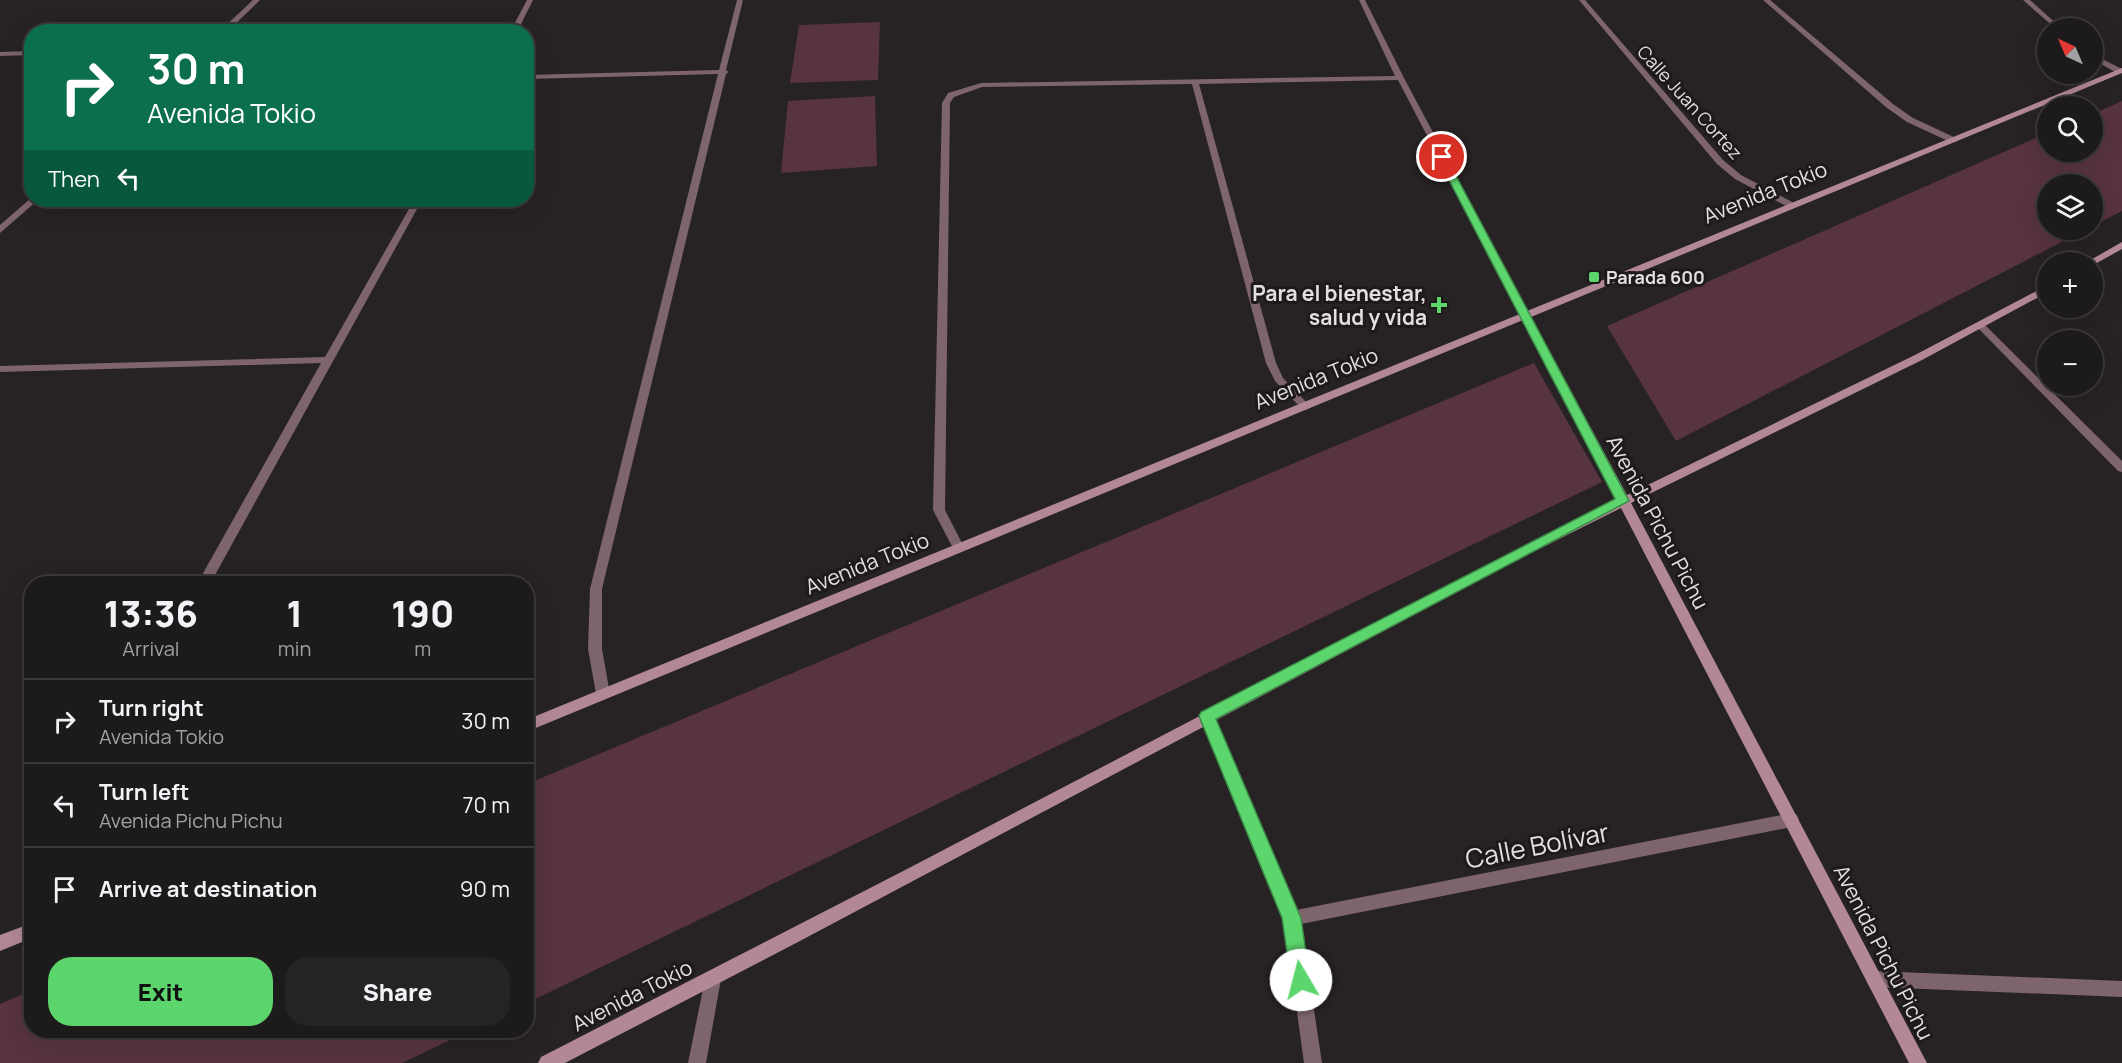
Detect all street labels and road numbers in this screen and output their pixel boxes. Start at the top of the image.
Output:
street label: Calle Juan Cortez [1632,40,1748,164]
street label: Avenida Tokio [1699,154,1831,230]
street label: Avenida Tokio [1250,340,1382,416]
street label: Avenida Pichu Pichu [1600,430,1716,614]
street label: Avenida Tokio [801,525,933,601]
street label: Calle Bolívar [1462,813,1612,877]
street label: Avenida Pichu Pichu [1828,860,1940,1044]
street label: Avenida Tokio [567,953,697,1037]

